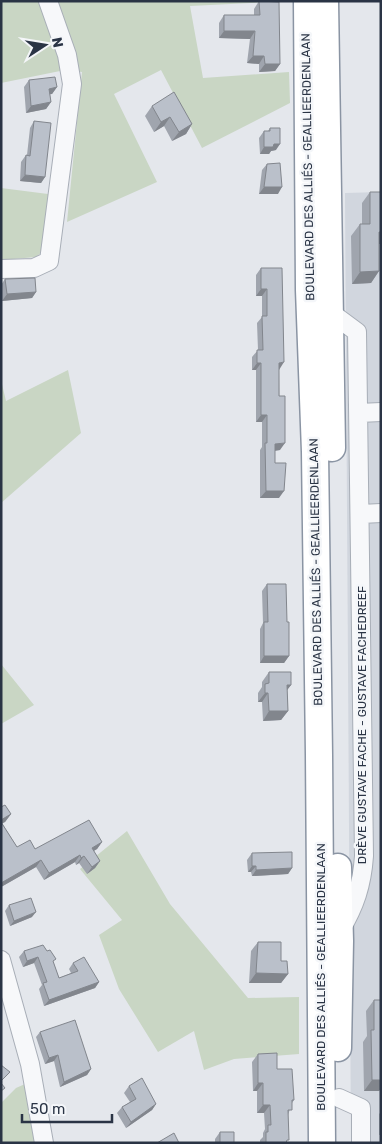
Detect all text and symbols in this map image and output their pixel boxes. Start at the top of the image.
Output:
north arrow [20,20,70,70]
street label: BOULEVARD DES ALLIÉS - GEALLIEERDENLAAN [299,33,317,301]
text: N [48,36,67,49]
street label: BOULEVARD DES ALLIÉS - GEALLIEERDENLAAN [307,438,325,706]
street label: DRÈVE GUSTAVE FACHE - GUSTAVE FACHEDREEF [355,586,369,864]
street label: BOULEVARD DES ALLIÉS - GEALLIEERDENLAAN [314,843,328,1111]
scale bar [22,1092,112,1124]
text: 50 m [30,1100,65,1118]

